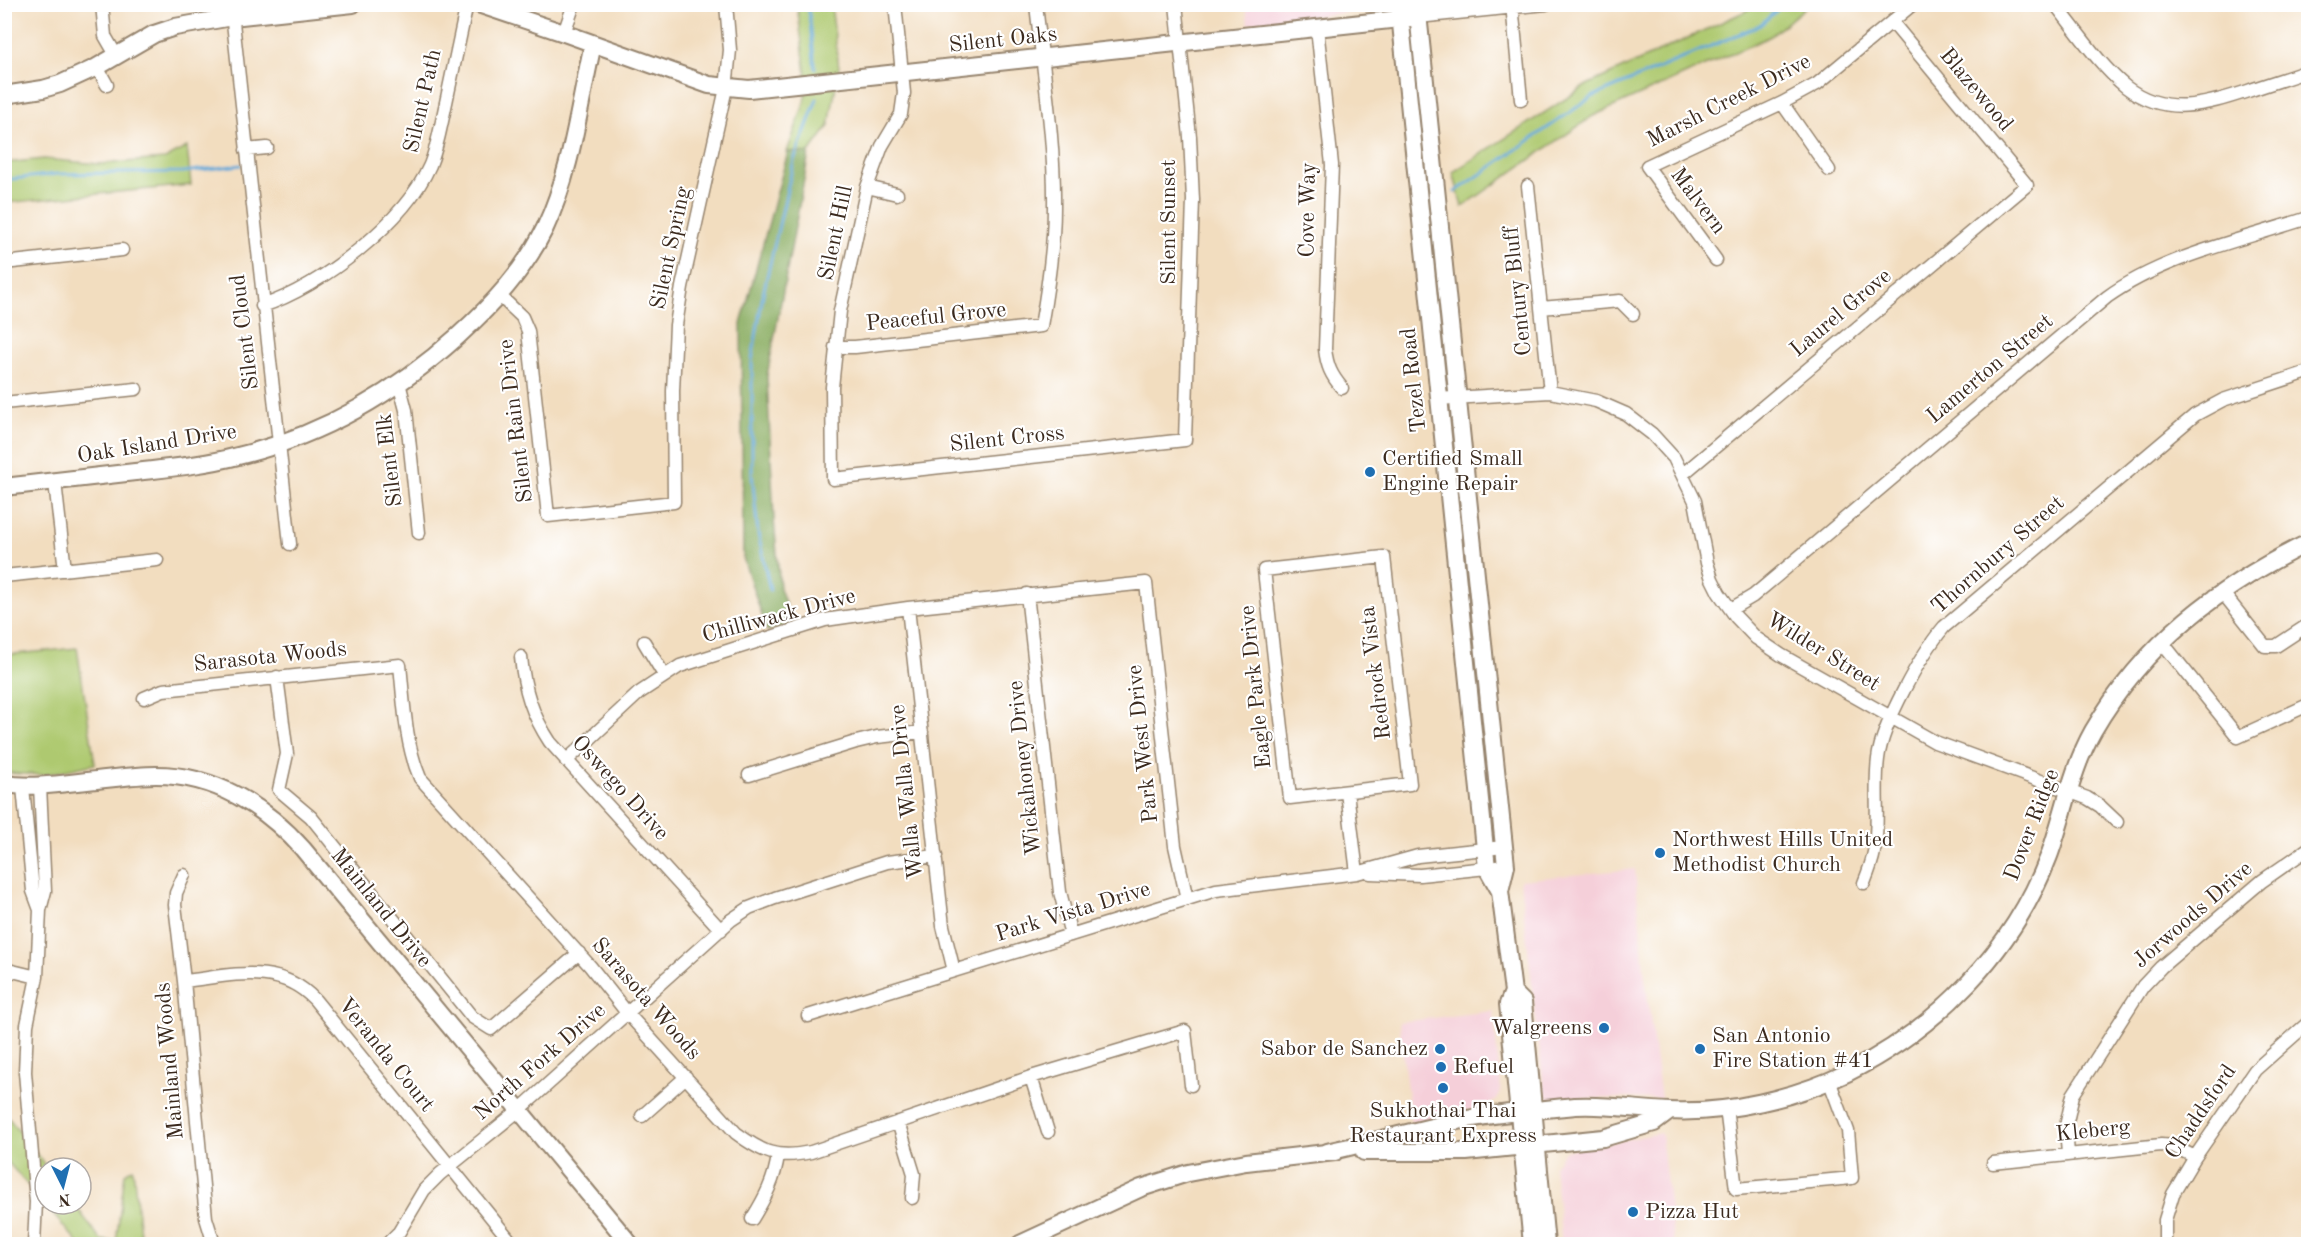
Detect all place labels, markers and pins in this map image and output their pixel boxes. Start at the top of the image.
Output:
place label: Certified Small Engine Repair [1382,448,1523,495]
marker: Certified Small Engine Repair [1363,465,1377,479]
place label: Northwest Hills United Methodist Church [1672,829,1893,876]
marker: Northwest Hills United Methodist Church [1653,846,1667,860]
place label: Walgreens [1491,1017,1592,1039]
marker: Walgreens [1597,1021,1611,1035]
place label: San Antonio Fire Station #41 [1712,1025,1873,1072]
place label: Sabor de Sanchez [1261,1038,1428,1060]
marker: Sabor de Sanchez [1433,1042,1447,1056]
marker: San Antonio Fire Station #41 [1693,1042,1707,1056]
place label: Refuel [1453,1056,1514,1078]
marker: Refuel [1434,1060,1448,1074]
marker: Sukhothai Thai Restaurant Express [1436,1081,1450,1095]
place label: Sukhothai Thai Restaurant Express [1349,1100,1537,1147]
place label: Pizza Hut [1645,1201,1739,1223]
marker: Pizza Hut [1626,1205,1640,1219]

